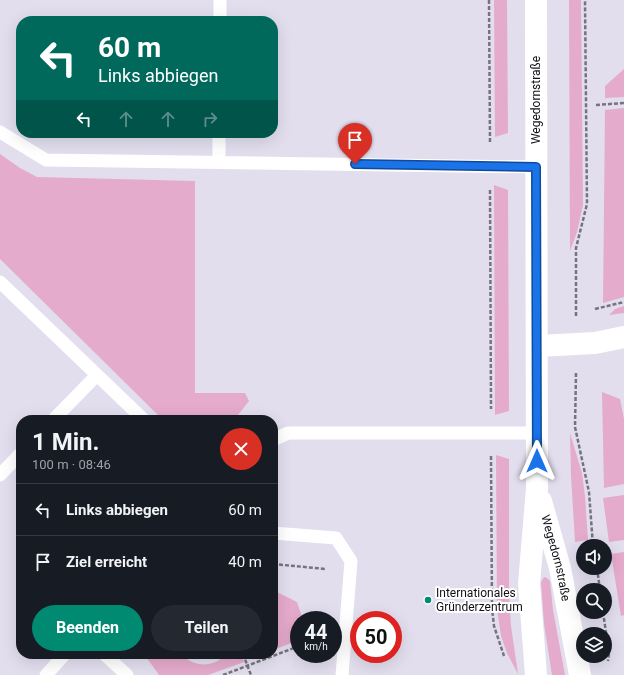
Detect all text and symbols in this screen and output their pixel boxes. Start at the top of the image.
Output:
text: 60 m [98,31,161,64]
icon: left [32,32,84,84]
street label: Wegedornstraße [529,56,543,144]
text: Links abbiegen [98,65,218,86]
icon: left [73,108,95,130]
icon: ahead [115,108,137,130]
icon: ahead [157,108,179,130]
icon: right [199,108,221,130]
pin [338,123,372,164]
icon: arrive [344,129,366,151]
text: 1 Min. [32,428,100,456]
button: close [220,428,262,470]
position arrow [516,440,558,482]
text: 100 m · 08:46 [32,457,111,472]
icon: left [32,499,54,521]
text: Links abbiegen [66,501,168,519]
text: 60 m [228,501,262,519]
street label: Wegedornstraße [538,513,573,602]
map controls [576,539,612,663]
button: sound [576,539,612,575]
icon: arrive [32,551,54,573]
text: Ziel erreicht [66,553,147,571]
text: 40 m [228,553,262,571]
button: search [576,583,612,619]
place label: Internationales Gründerzentrum [436,586,523,614]
marker: Internationales Gründerzentrum [423,595,433,605]
button: Beenden [32,605,143,651]
button: Teilen [151,605,262,651]
speed limit sign: 50 [350,611,402,663]
text: 44 [305,620,327,644]
button: layers [576,627,612,663]
text: km/h [304,641,328,652]

